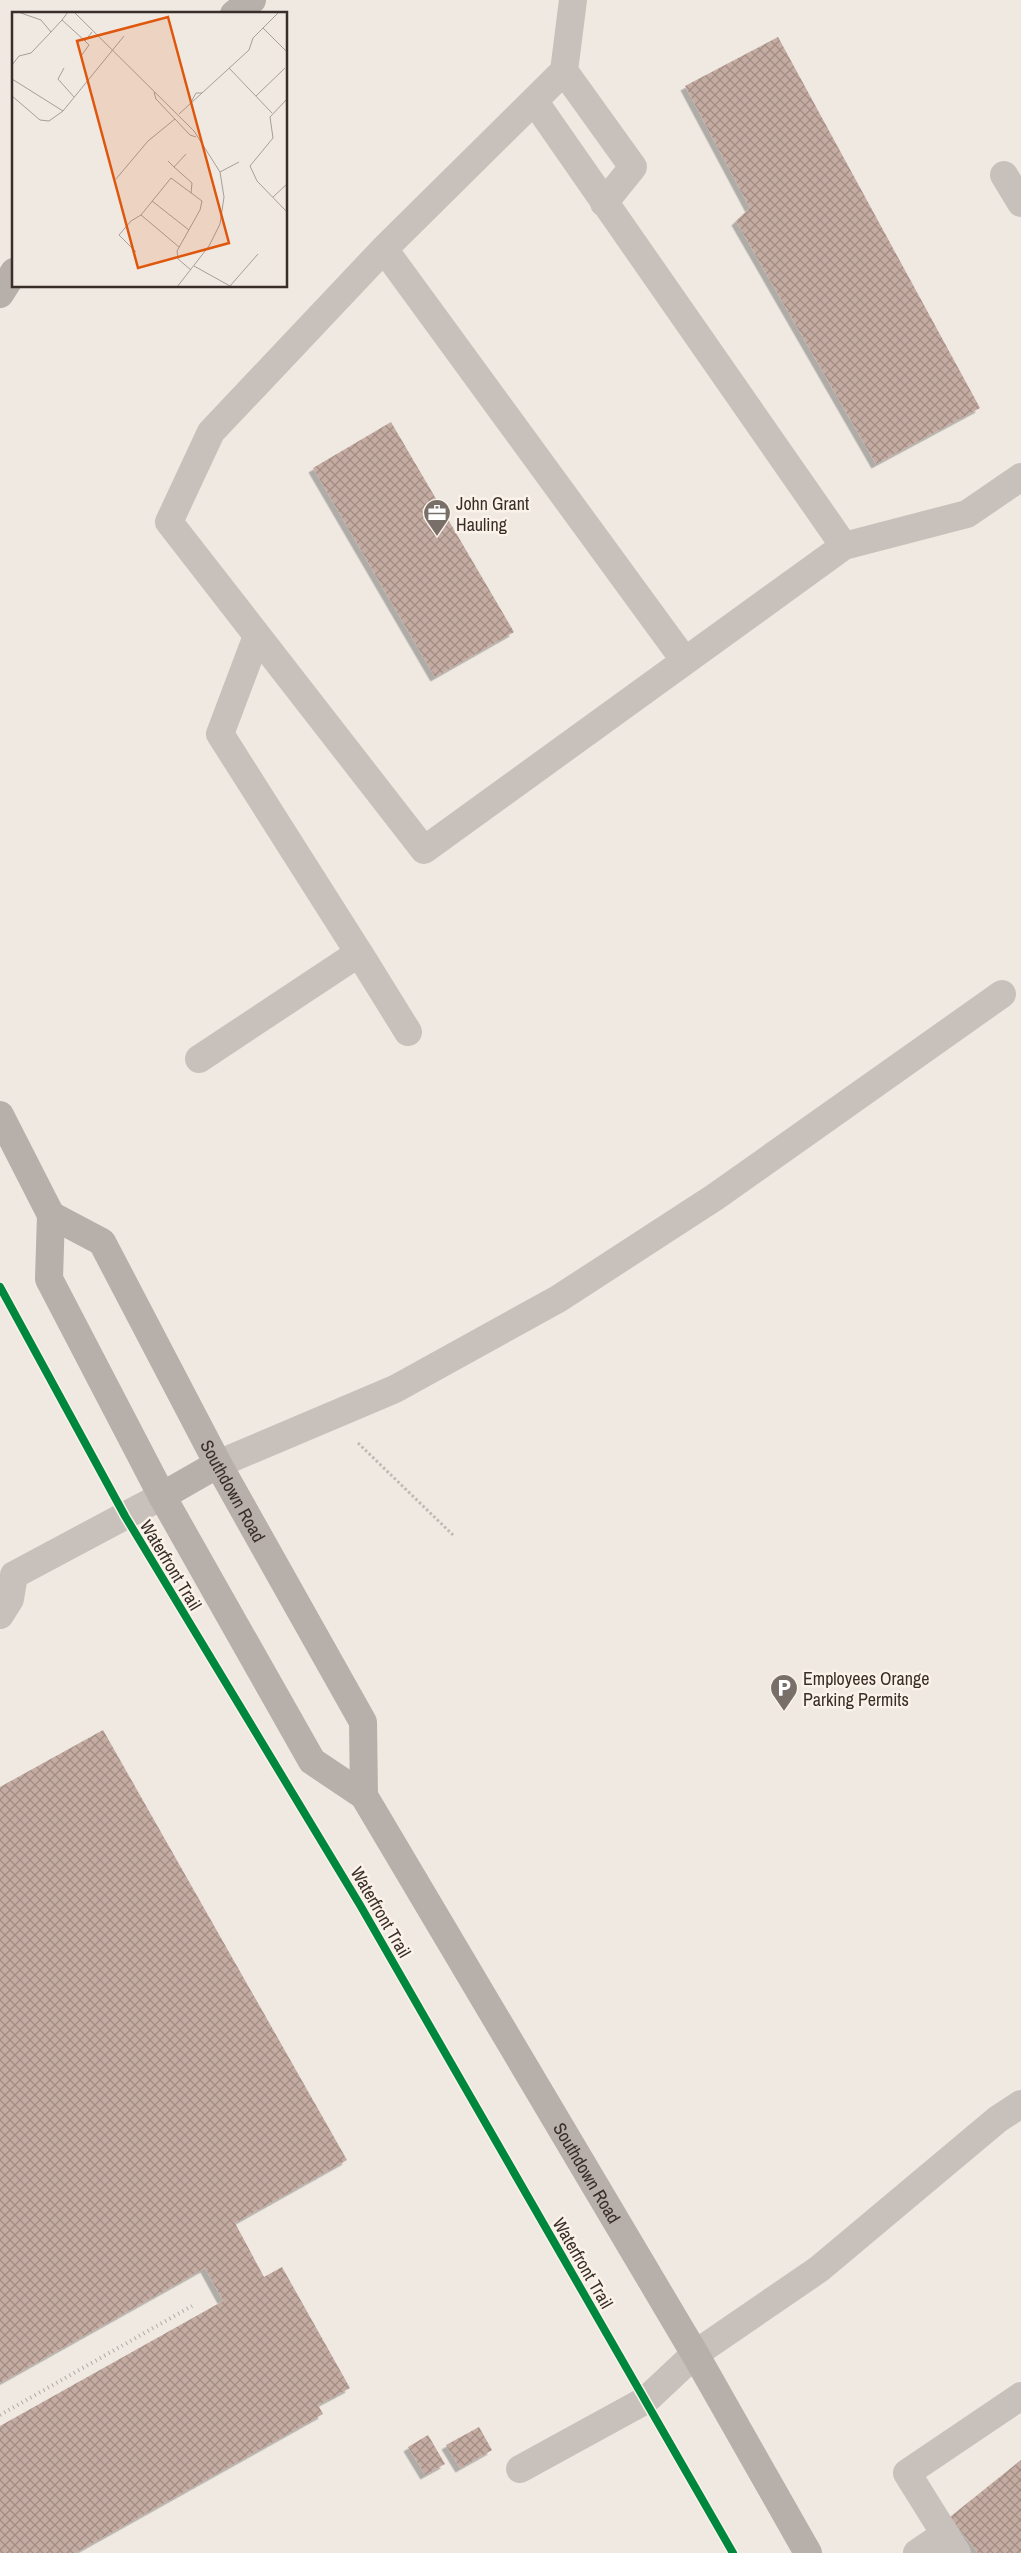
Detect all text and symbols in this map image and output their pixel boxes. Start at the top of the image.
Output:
inset map [12,12,288,288]
place label: John Grant Hauling [456,491,529,537]
office icon: John Grant Hauling [422,498,452,537]
street label: Southdown Road [195,1435,272,1546]
street label: Waterfront Trail [134,1515,208,1615]
place label: Employees Orange Parking Permits [803,1666,929,1712]
parking icon: Employees Orange Parking Permits [769,1673,799,1712]
street label: Waterfront Trail [345,1862,417,1962]
street label: Southdown Road [548,2117,627,2228]
street label: Waterfront Trail [547,2213,619,2313]

